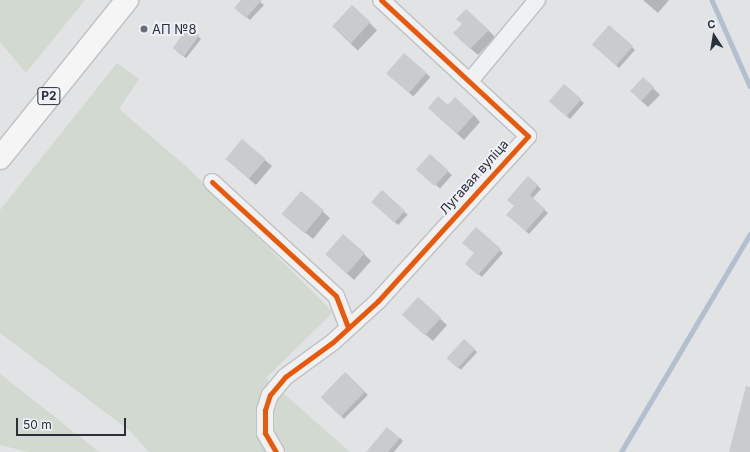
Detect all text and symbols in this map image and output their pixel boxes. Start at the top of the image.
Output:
north arrow [694,16,734,56]
text: С [706,17,717,32]
place label: АП №8 [152,21,197,37]
marker: АП №8 [139,24,149,34]
road number: Р2 [37,86,61,106]
street label: Лугавая вуліца [436,136,512,218]
scale bar [18,410,128,436]
text: 50 m [23,417,52,432]

